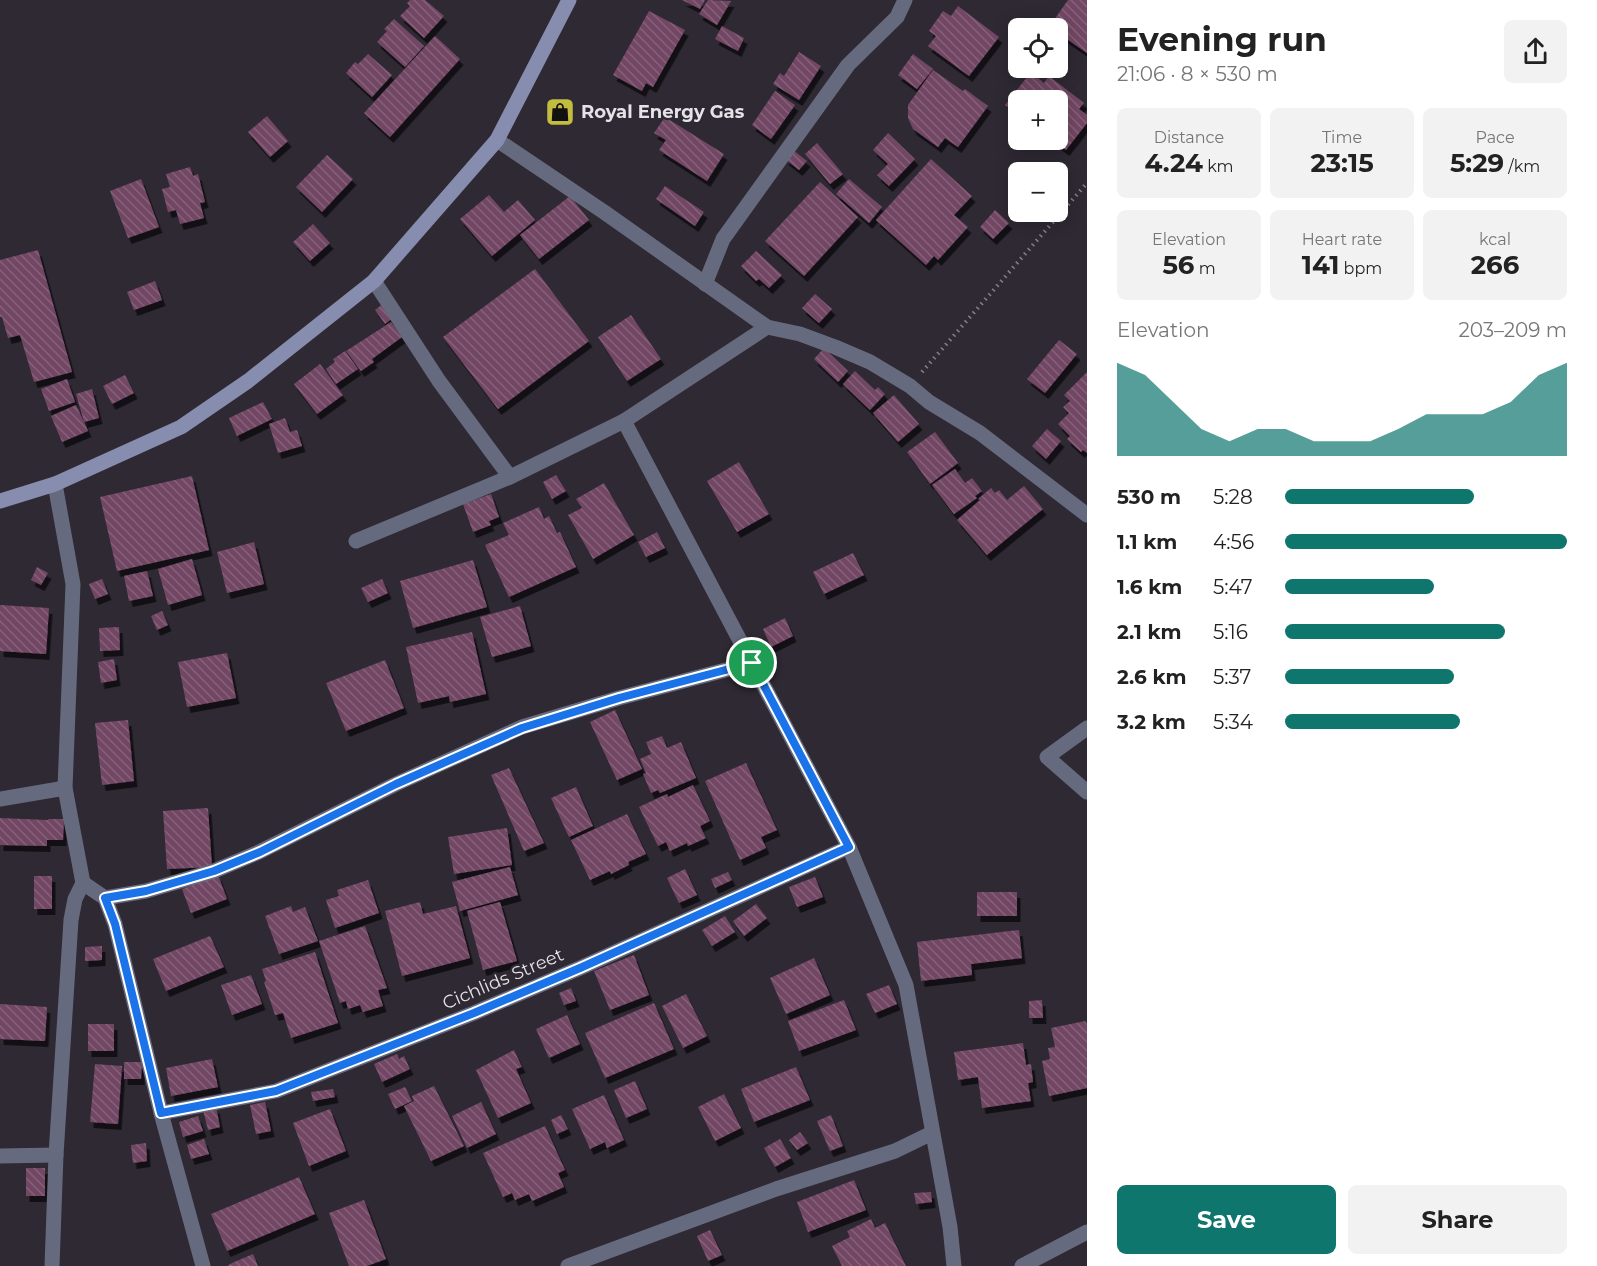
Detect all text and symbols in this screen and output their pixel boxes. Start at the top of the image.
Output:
map controls [1008,18,1068,222]
button: locate [1008,18,1068,78]
text: Evening run [1117,19,1327,59]
button: share [1504,20,1567,83]
text: 21:06 · 8 × 530 m [1117,62,1278,86]
button: + [1008,90,1068,150]
shop icon: Royal Energy Gas [544,96,576,128]
place label: Royal Energy Gas [581,101,745,123]
text: Distance [1154,128,1224,147]
text: Time [1322,128,1362,147]
text: Pace [1475,128,1515,147]
text: 4.24 [1144,147,1203,179]
text: 23:15 [1310,147,1374,179]
text: 5:29 [1450,147,1504,179]
text: km [1203,157,1234,176]
text: /km [1504,157,1540,176]
button: − [1008,162,1068,222]
text: Elevation [1152,230,1226,249]
text: Heart rate [1302,230,1382,249]
text: kcal [1479,230,1511,249]
text: 56 [1162,249,1194,281]
text: 141 [1302,249,1339,281]
text: 266 [1471,249,1519,281]
text: m [1194,259,1216,278]
text: bpm [1339,259,1382,278]
text: Elevation [1117,318,1209,342]
text: 203–209 m [1458,318,1567,342]
text: 530 m [1117,485,1181,509]
text: 5:28 [1213,485,1253,509]
text: 1.1 km [1117,530,1177,554]
text: 4:56 [1213,530,1254,554]
text: 1.6 km [1117,575,1182,599]
text: 5:47 [1213,575,1253,599]
text: 2.1 km [1117,620,1181,644]
text: 5:16 [1213,620,1248,644]
pin [726,637,777,688]
icon: arrive [735,646,768,679]
text: 2.6 km [1117,665,1186,689]
text: 5:37 [1213,665,1251,689]
text: 3.2 km [1117,710,1186,734]
text: 5:34 [1213,710,1253,734]
street label: Cichlids Street [439,944,567,1014]
button: Save [1117,1185,1336,1254]
button: Share [1348,1185,1567,1254]

